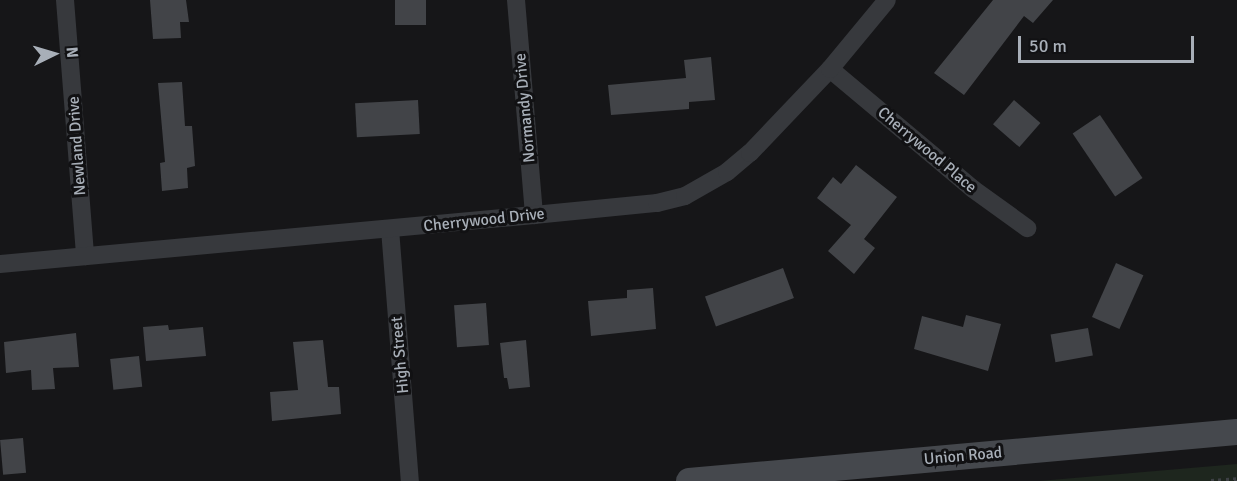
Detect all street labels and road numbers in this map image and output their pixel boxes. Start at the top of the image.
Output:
street label: Normandy Drive [511,52,539,164]
street label: Newland Drive [64,96,90,196]
street label: Cherrywood Place [874,103,980,197]
street label: Cherrywood Drive [422,204,546,236]
street label: High Street [387,316,413,394]
street label: Union Road [923,443,1003,469]

